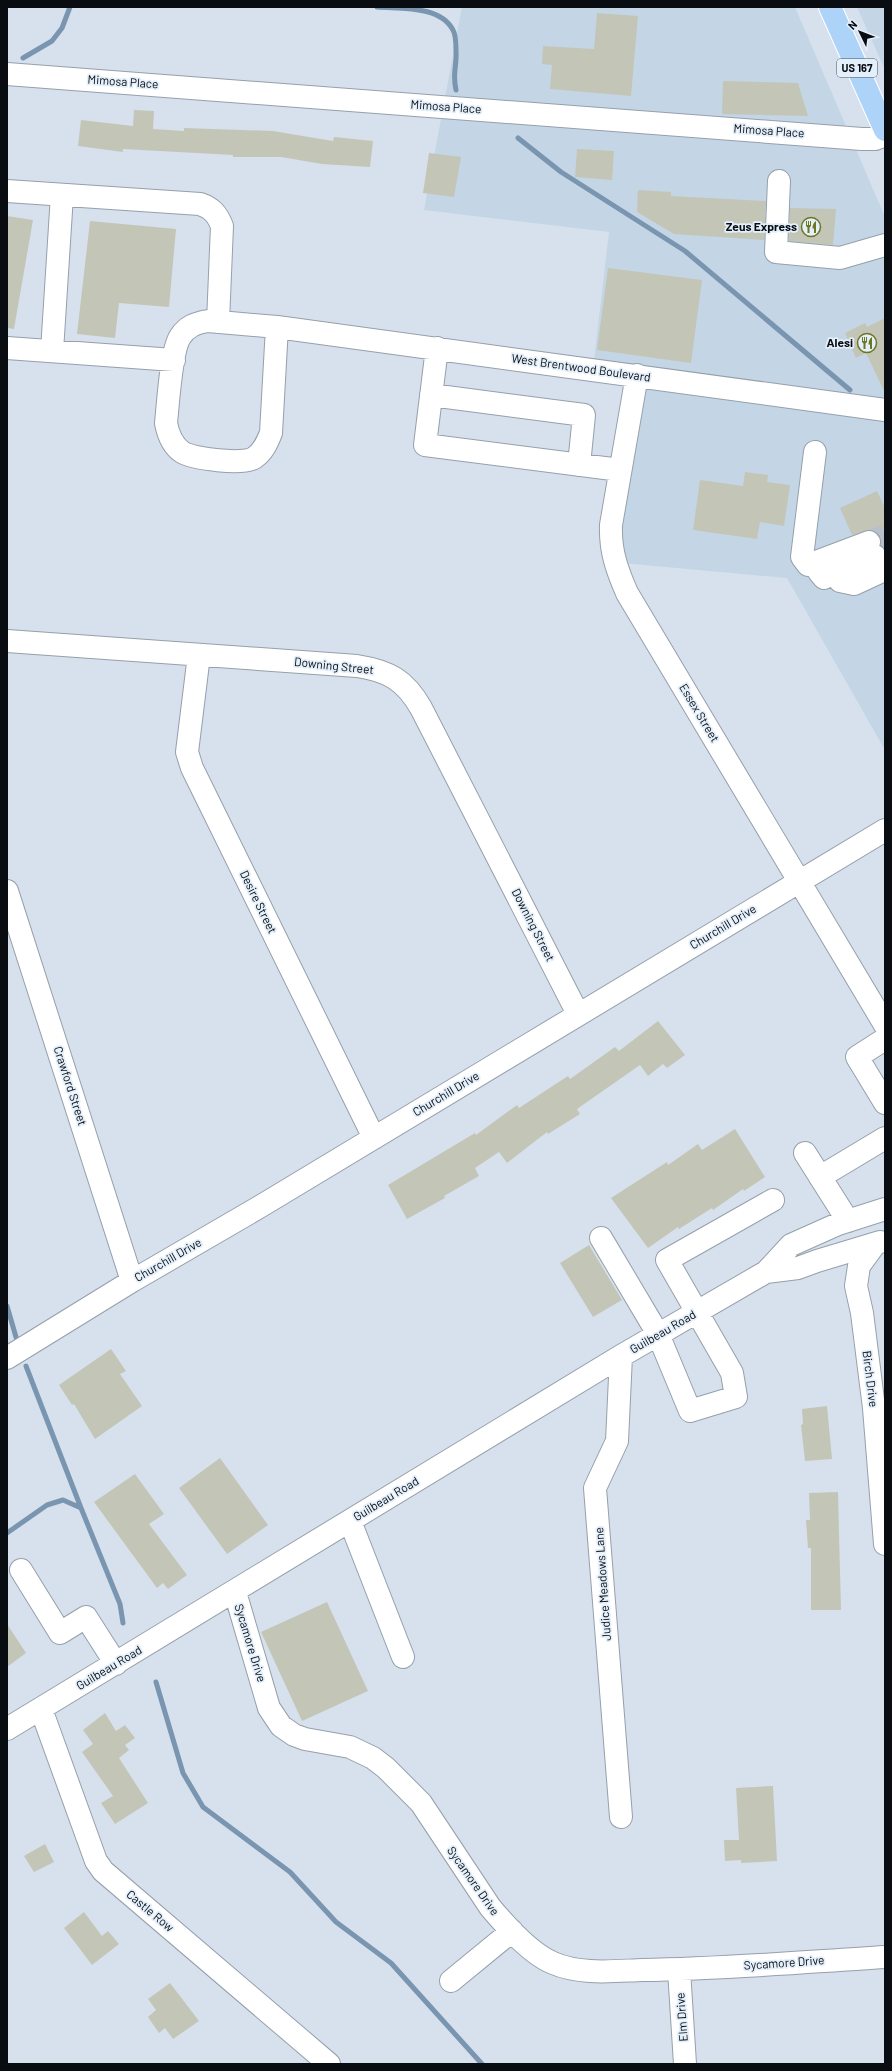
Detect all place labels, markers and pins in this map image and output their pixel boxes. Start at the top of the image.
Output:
restaurant icon: Zeus Express [800,216,822,238]
place label: Zeus Express [726,219,797,233]
restaurant icon: Alesi [856,332,878,354]
place label: Alesi [826,335,853,349]

